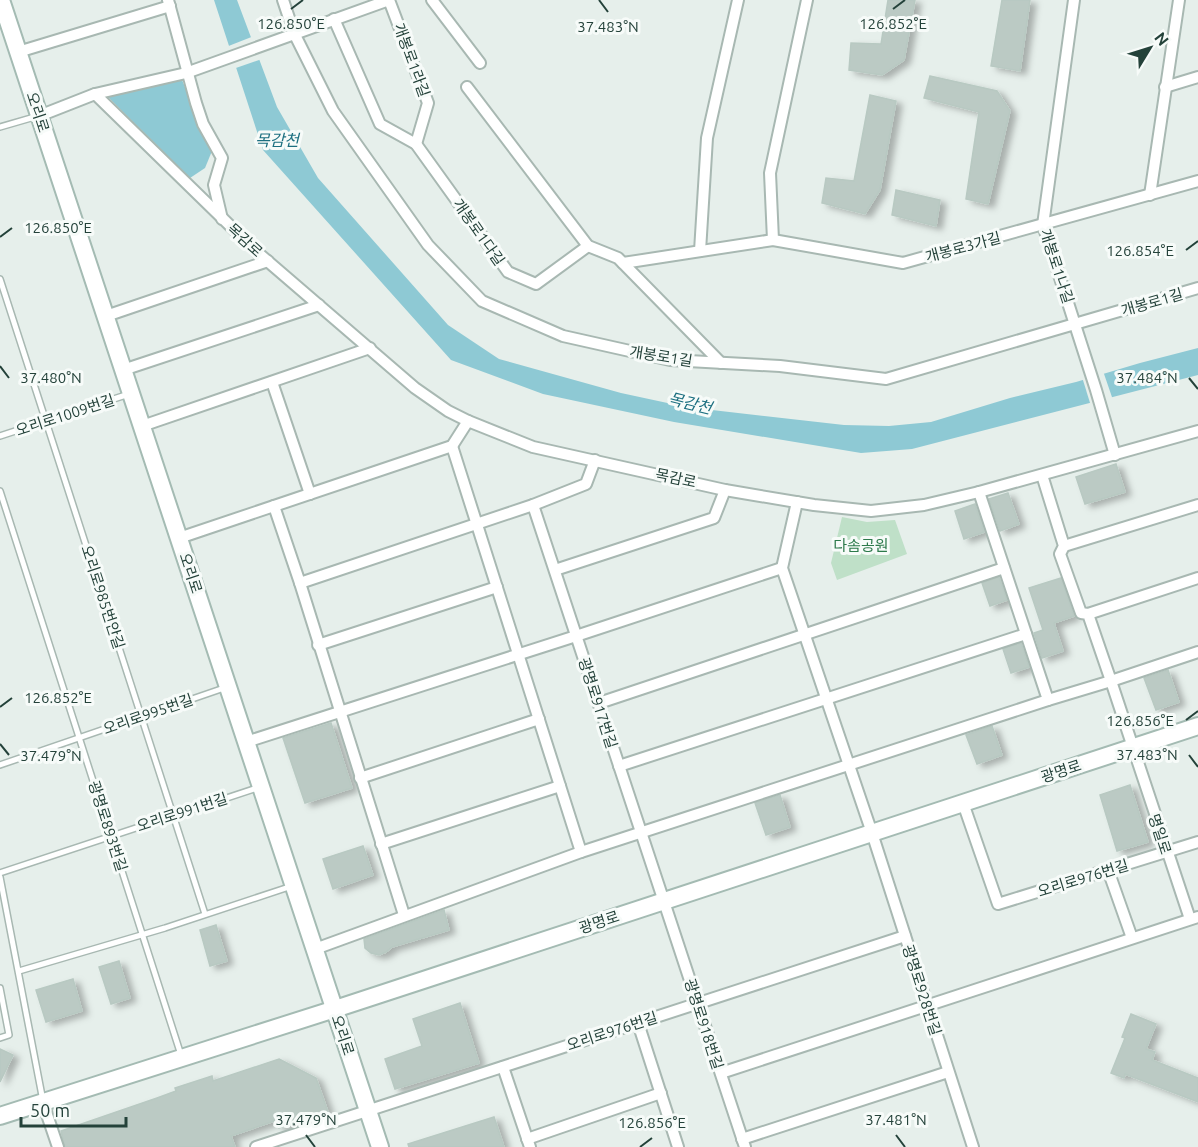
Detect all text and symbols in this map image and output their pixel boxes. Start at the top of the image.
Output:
text: 126.850°E [257,15,325,32]
text: 126.852°E [859,15,927,32]
text: 37.483°N [577,18,639,35]
north arrow [1120,18,1180,78]
street label: 개봉로1라길 [391,21,433,99]
text: N [1151,29,1173,49]
street label: 오리로 [24,90,52,134]
water label: 목감천 [255,131,301,149]
street label: 개봉로1다길 [450,195,508,269]
text: 126.850°E [24,219,92,236]
street label: 목감로 [224,220,266,260]
street label: 개봉로1나길 [1037,227,1077,305]
street label: 개봉로3가길 [923,229,1003,265]
text: 126.854°E [1106,242,1174,259]
street label: 개봉로1길 [1119,285,1185,319]
street label: 개봉로1길 [628,343,694,369]
text: 37.480°N [20,369,82,386]
text: 37.484°N [1116,369,1178,386]
water label: 목감천 [666,389,716,418]
street label: 오리로1009번길 [13,391,117,439]
street label: 목감로 [654,465,698,491]
park label: 다솜공원 [833,537,889,554]
street label: 오리로985번안길 [78,543,128,651]
street label: 오리로 [177,551,205,595]
street label: 광명로917번길 [575,655,621,751]
text: 126.852°E [24,689,92,706]
street label: 오리로995번길 [101,691,195,737]
text: 126.856°E [1106,712,1174,729]
text: 37.483°N [1116,746,1178,763]
text: 37.479°N [20,747,82,764]
street label: 광명로 [1039,757,1083,785]
street label: 광명로893번길 [85,778,131,874]
street label: 오리로991번길 [134,789,230,835]
street label: 명일로 [1146,812,1174,856]
street label: 오리로976번길 [1035,856,1131,900]
street label: 광명로 [577,908,621,936]
street label: 광명로928번길 [899,942,945,1038]
street label: 광명로918번길 [681,976,727,1072]
street label: 오리로976번길 [564,1008,660,1054]
street label: 오리로 [329,1013,357,1057]
scale bar [21,1090,126,1128]
text: 50 m [30,1100,70,1120]
text: 37.479°N [275,1111,337,1128]
text: 37.481°N [865,1111,927,1128]
text: 126.856°E [618,1114,686,1131]

